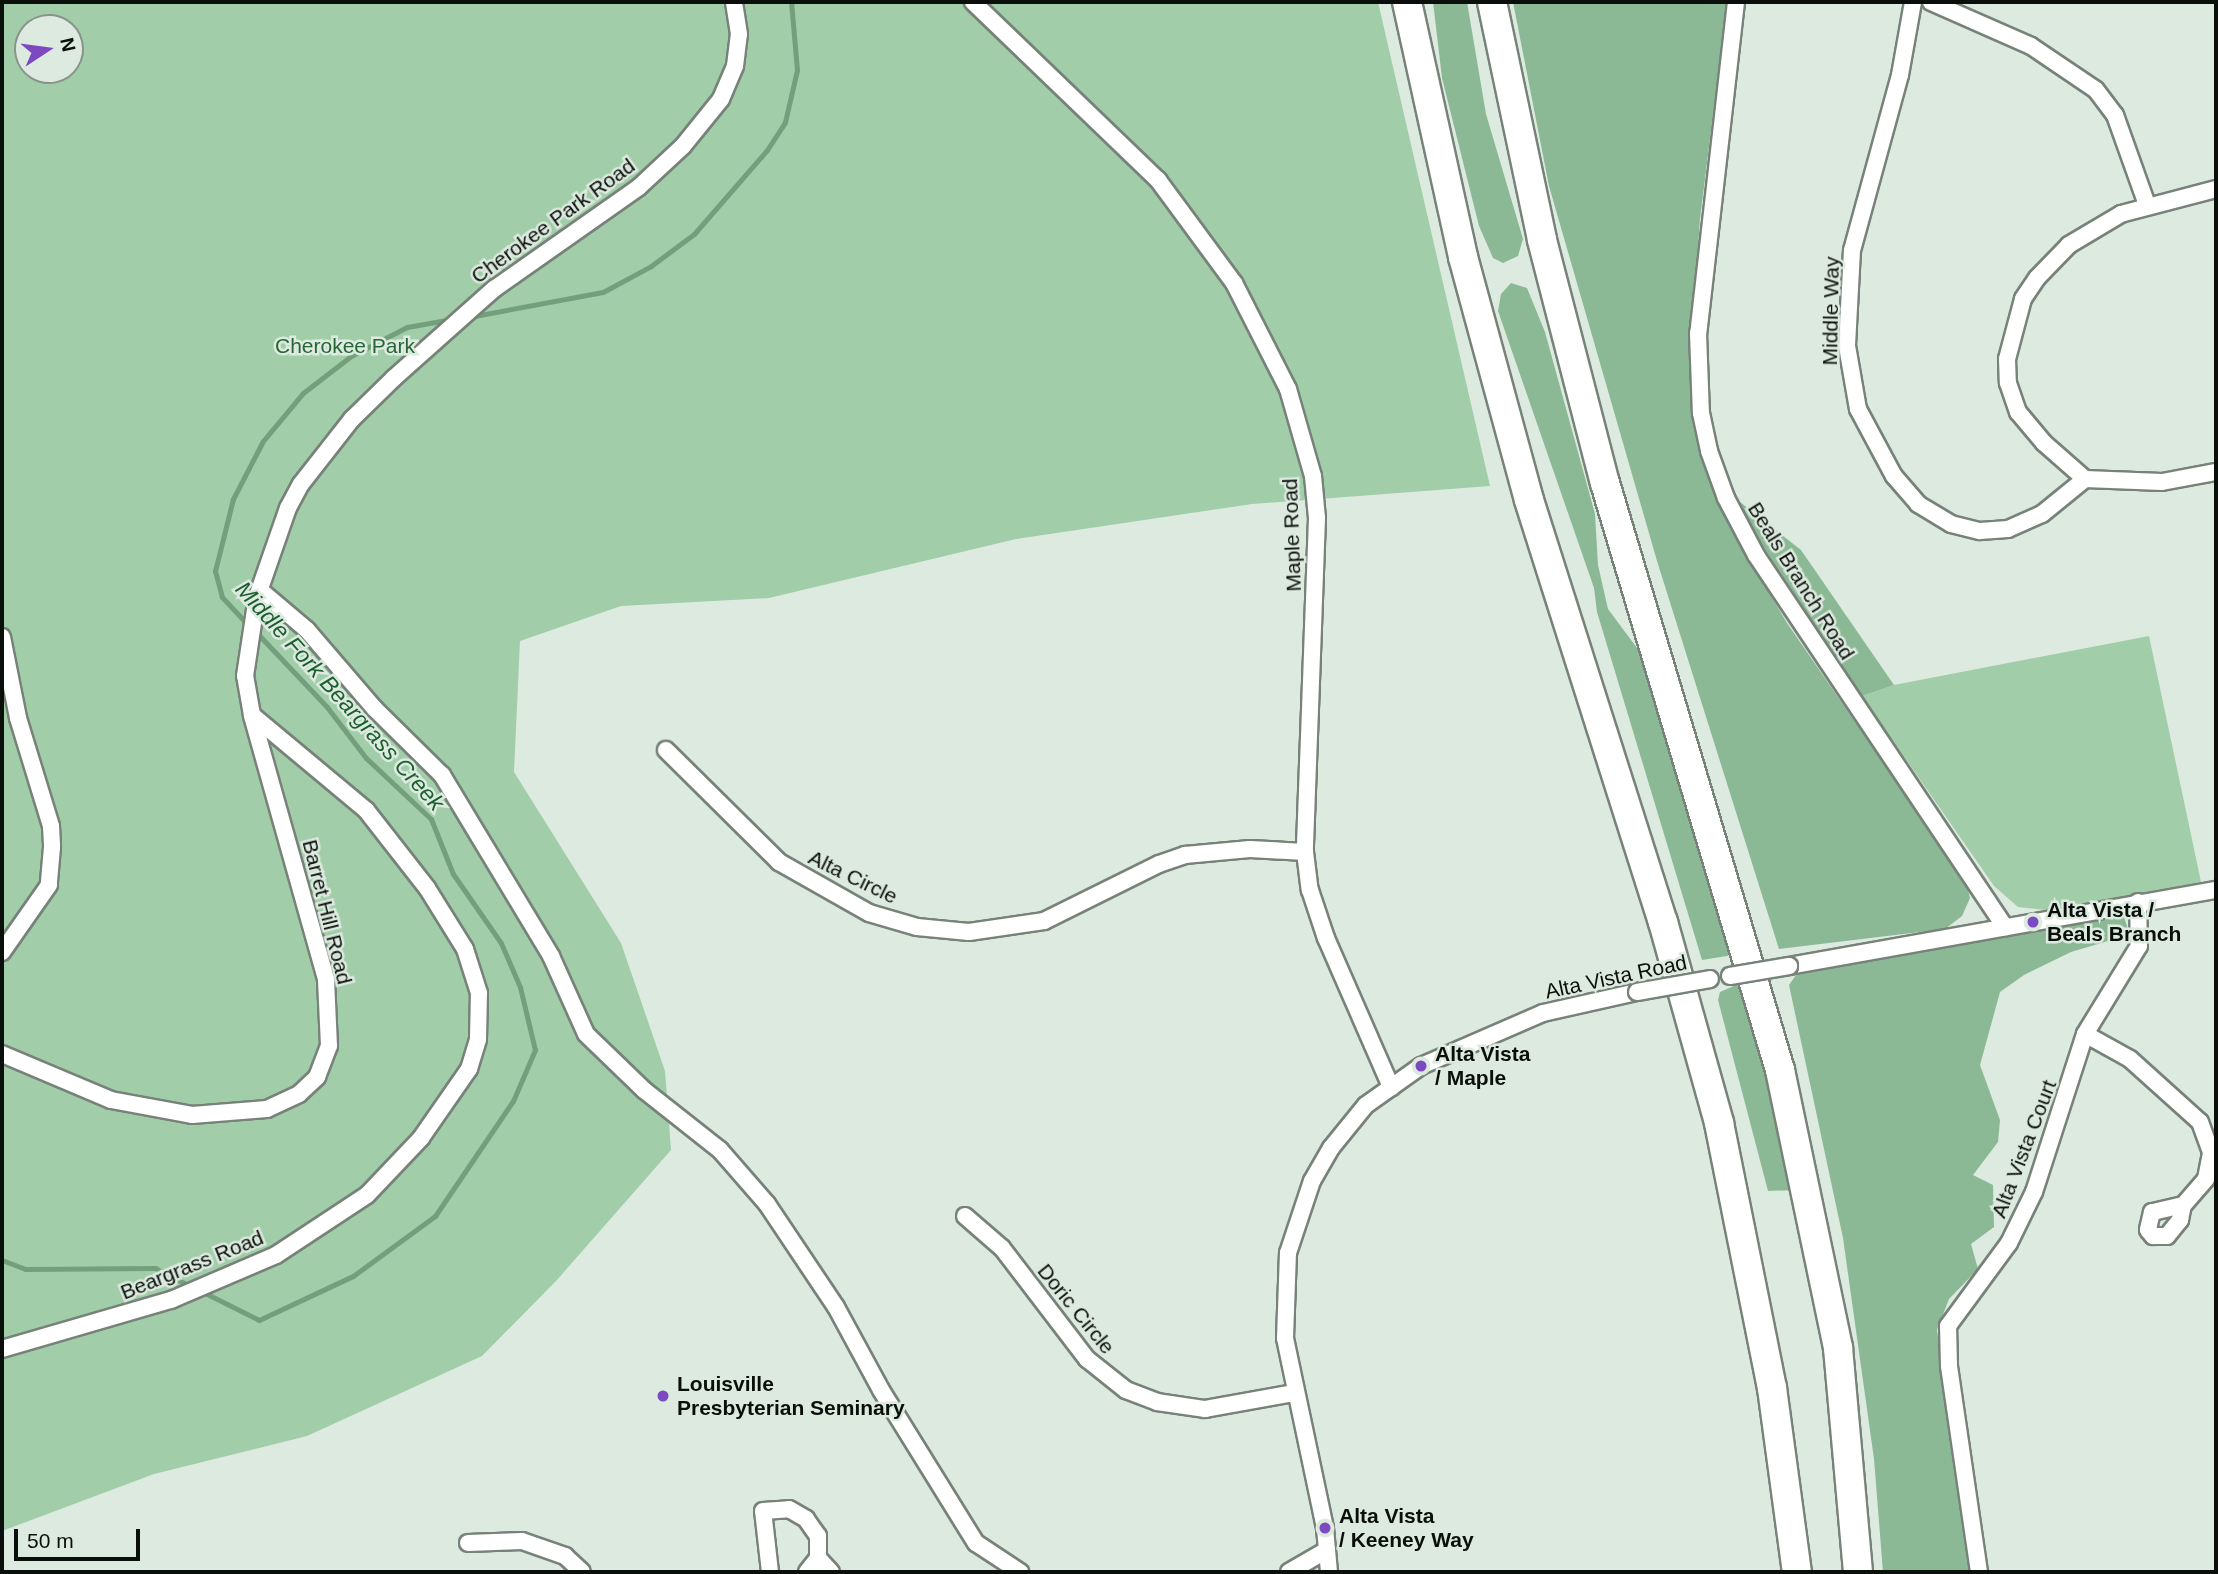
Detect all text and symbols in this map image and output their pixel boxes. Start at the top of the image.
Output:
north arrow [14,14,84,84]
text: N [56,36,80,54]
street label: Cherokee Park Road [466,153,640,289]
street label: Middle Way [1817,256,1845,366]
park label: Cherokee Park [275,333,415,359]
street label: Maple Road [1277,478,1307,592]
street label: Beals Branch Road [1742,498,1860,664]
water label: Middle Fork Beargrass Creek [230,576,450,816]
street label: Barret Hill Road [297,837,357,987]
street label: Alta Circle [804,845,902,909]
place label: Alta Vista / Beals Branch [2047,897,2181,947]
marker: Alta Vista / Beals Branch [2025,914,2041,930]
street label: Alta Vista Road [1543,950,1689,1004]
place label: Alta Vista / Maple [1435,1041,1530,1091]
marker: Alta Vista / Maple [1413,1058,1429,1074]
street label: Alta Vista Court [1986,1077,2062,1221]
street label: Beargrass Road [117,1225,267,1305]
street label: Doric Circle [1032,1259,1120,1359]
place label: Louisville Presbyterian Seminary [677,1371,905,1421]
marker: Louisville Presbyterian Seminary [655,1388,671,1404]
place label: Alta Vista / Keeney Way [1339,1503,1474,1553]
scale bar [18,1514,144,1558]
marker: Alta Vista / Keeney Way [1317,1520,1333,1536]
text: 50 m [27,1529,74,1552]

